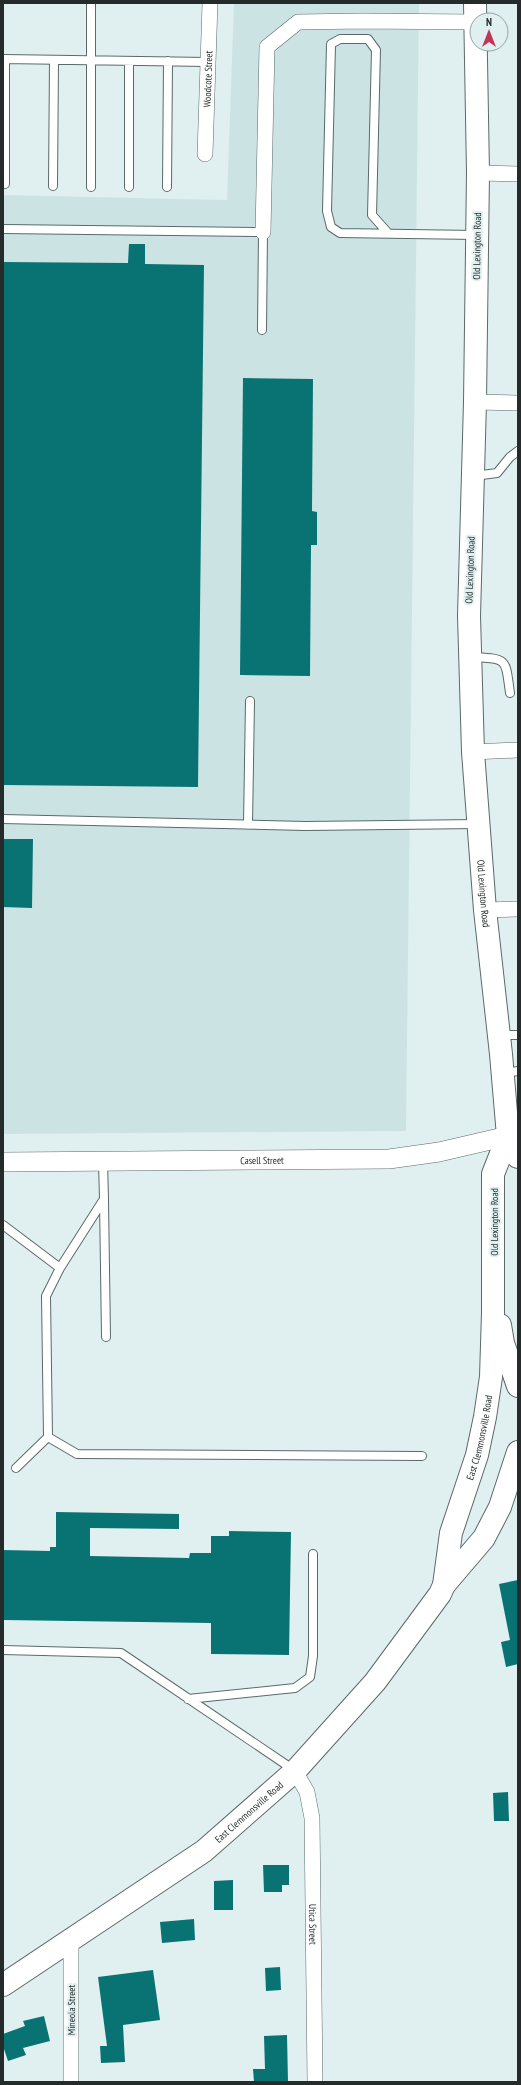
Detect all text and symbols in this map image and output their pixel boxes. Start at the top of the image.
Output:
north arrow [469,12,509,52]
text: N [486,15,492,29]
street label: Woodcote Street [200,50,215,108]
street label: Old Lexington Road [470,212,484,280]
street label: Old Lexington Road [462,536,478,604]
street label: Old Lexington Road [475,859,493,928]
street label: Casell Street [240,1153,284,1167]
street label: Old Lexington Road [488,1188,501,1256]
street label: East Clemmonsville Road [463,1394,495,1482]
street label: East Clemmonsville Road [212,1778,286,1845]
street label: Utica Street [306,1904,320,1945]
street label: Mineola Street [65,1985,78,2035]

